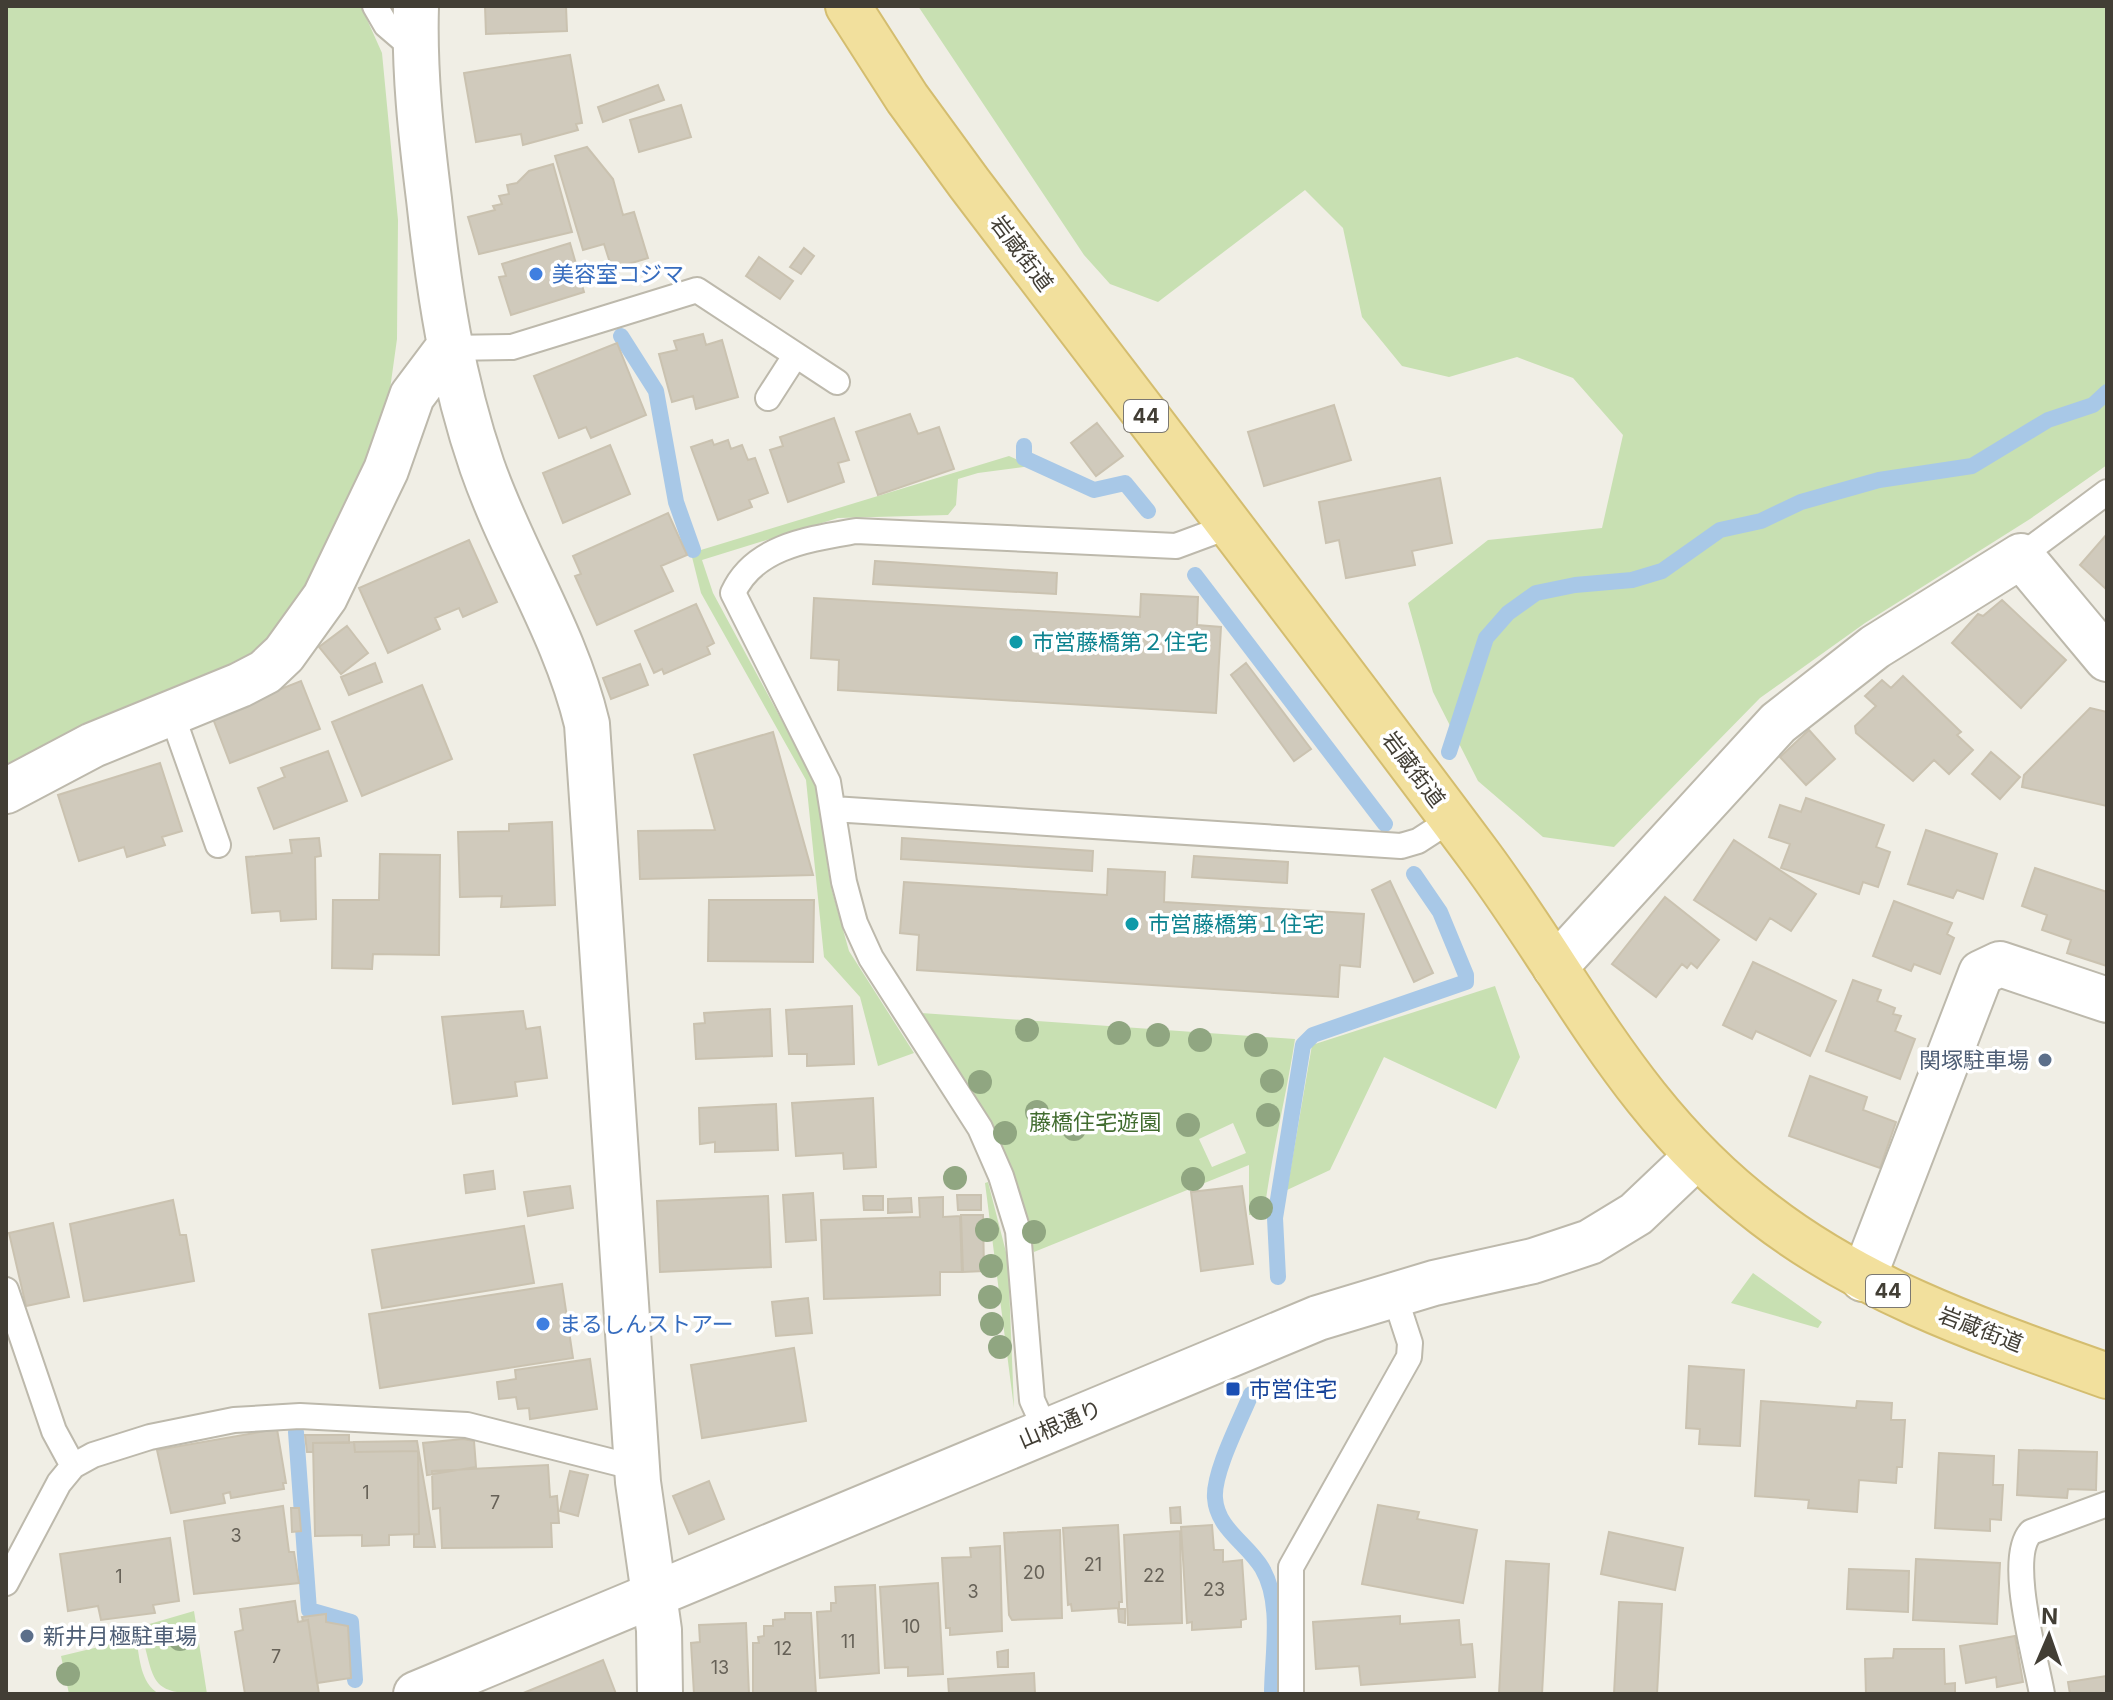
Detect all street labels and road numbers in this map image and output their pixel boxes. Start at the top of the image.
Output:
street label: 岩蔵街道 [985,210,1059,296]
road number: 44 [1124,400,1168,432]
street label: 岩蔵街道 [1377,726,1451,812]
road number: 44 [1866,1275,1910,1307]
street label: 岩蔵街道 [1935,1301,2027,1357]
street label: 山根通り [1014,1395,1106,1453]

